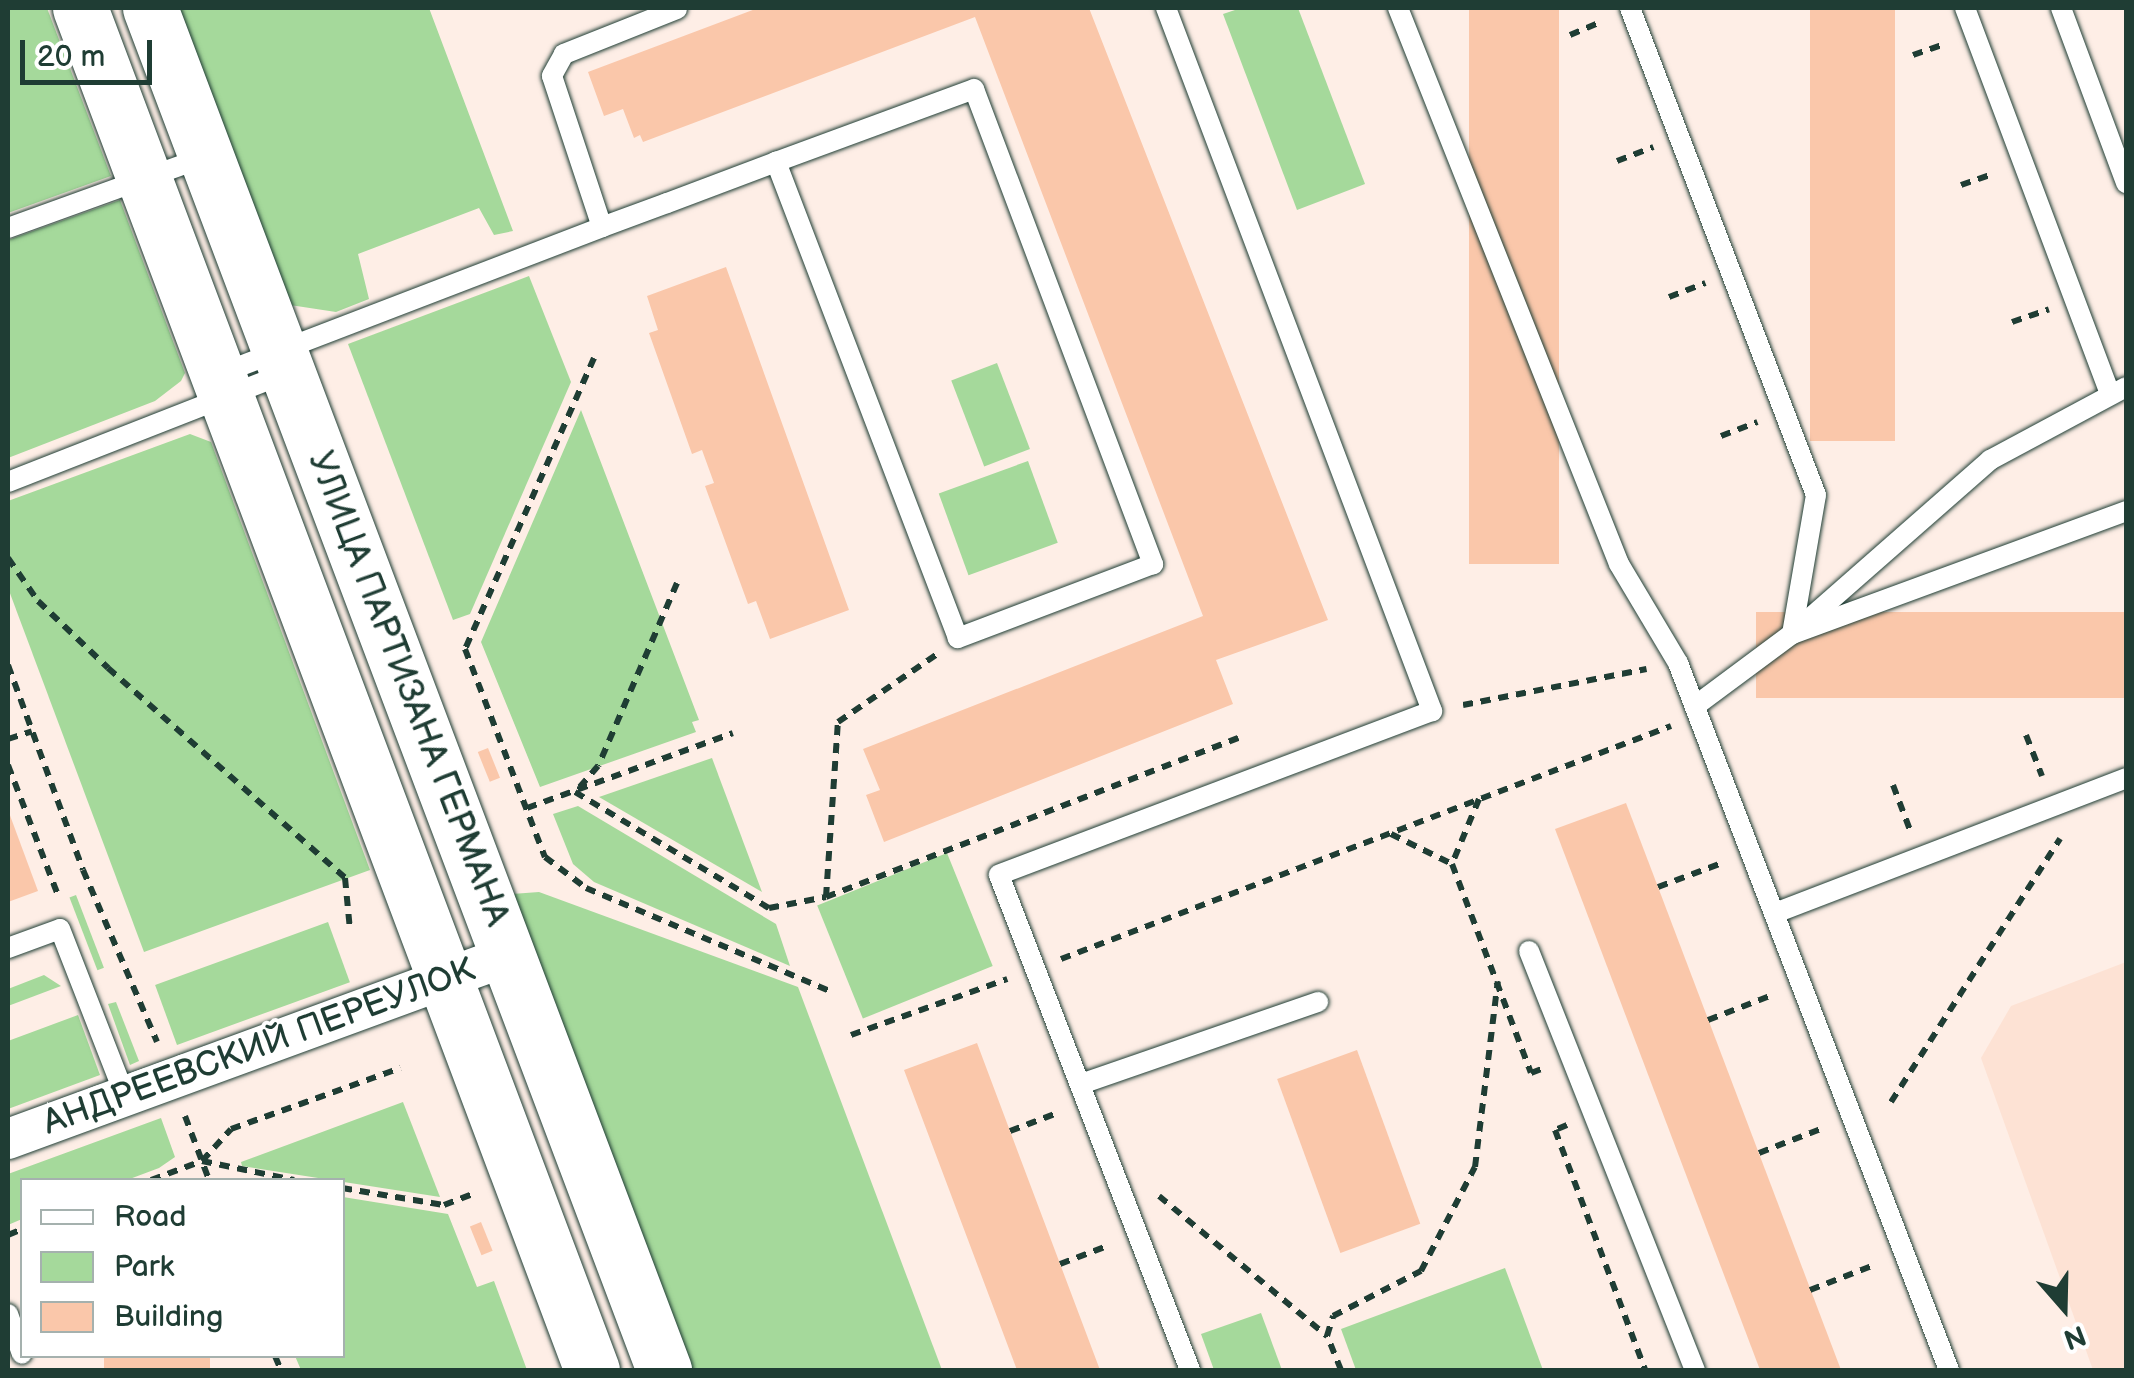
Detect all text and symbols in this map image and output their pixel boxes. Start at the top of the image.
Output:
scale bar [25,20,158,82]
text: 20 m [37,39,105,75]
street label: УЛИЦА ПАРТИЗАНА ГЕРМАНА [298,446,518,932]
street label: АНДРЕЕВСКИЙ ПЕРЕУЛОК [38,949,480,1145]
legend [20,1178,345,1358]
text: Road [114,1199,187,1235]
text: Park [114,1249,174,1285]
north arrow [2014,1258,2114,1358]
text: Building [114,1299,223,1335]
text: N [2059,1318,2090,1356]

